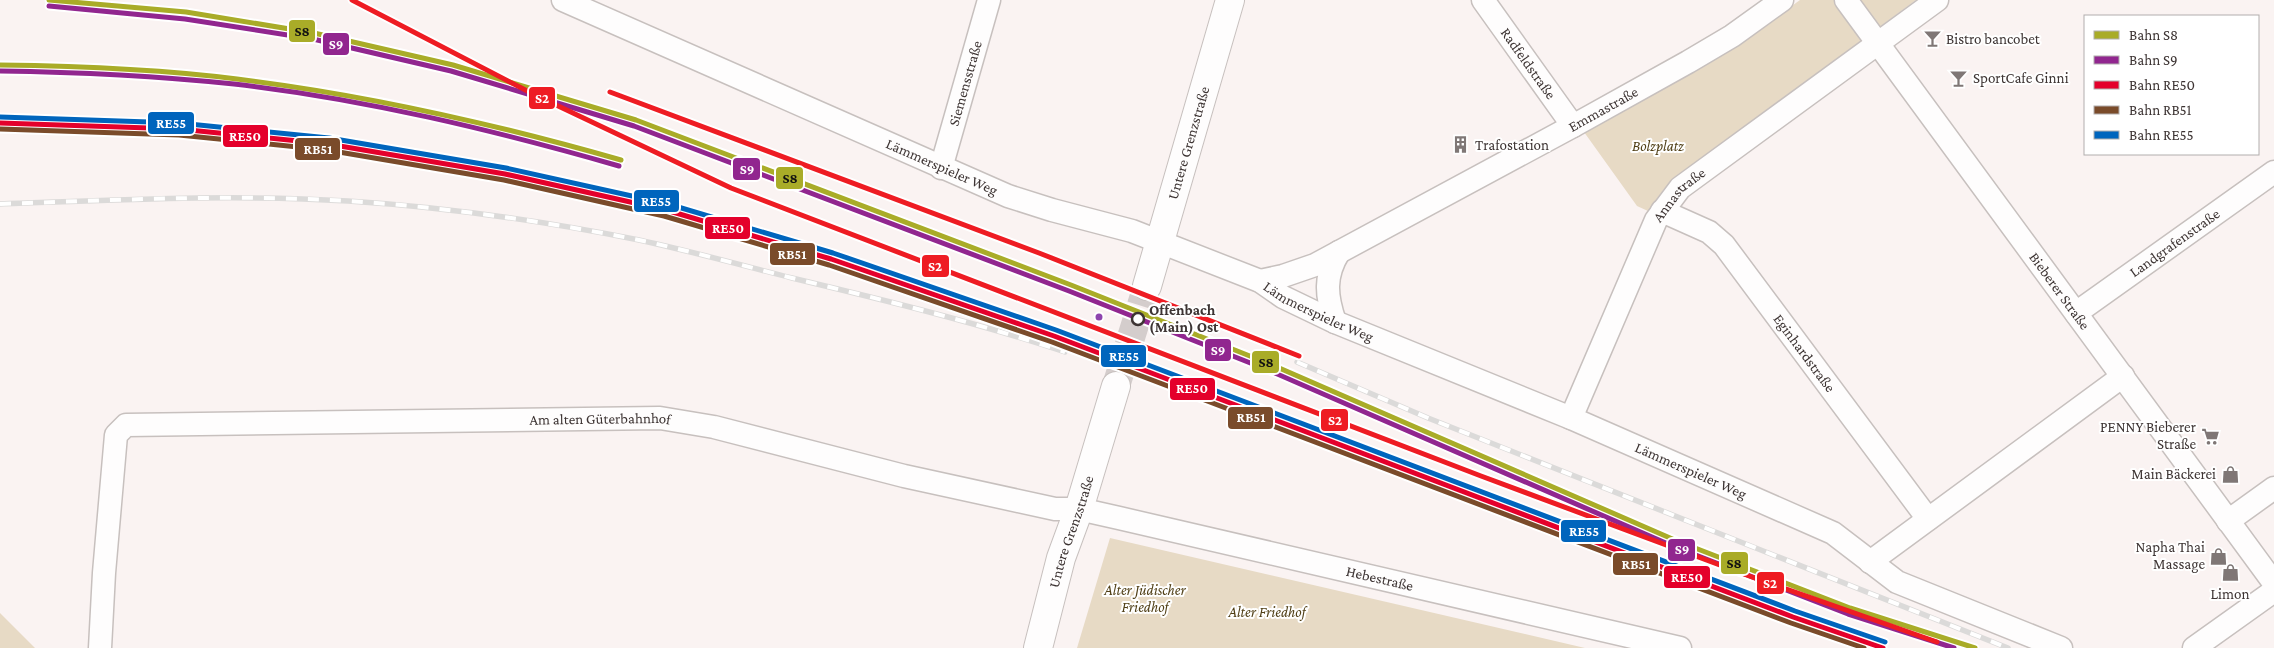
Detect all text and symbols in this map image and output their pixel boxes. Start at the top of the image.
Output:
legend [2084,15,2259,155]
line badge: S8 [288,19,316,43]
text: S8 [294,23,310,39]
street label: Radfeldstraße [1498,25,1559,103]
text: Bahn S8 [2129,27,2178,43]
bar icon: Bistro bancobet [1922,29,1942,49]
place label: Bistro bancobet [1946,31,2041,47]
line badge: S9 [322,32,350,56]
text: S9 [329,36,343,52]
street label: Siemensstraße [945,38,985,128]
text: Bahn S9 [2129,52,2178,68]
bar icon: SportCafe Ginni [1949,68,1969,88]
place label: SportCafe Ginni [1973,70,2069,87]
text: Bahn RE50 [2129,77,2195,93]
street label: Emmastraße [1566,83,1641,135]
street label: Untere Grenzstraße [1165,84,1213,201]
line badge: S2 [528,86,556,110]
text: S2 [535,90,549,106]
text: Bahn RB51 [2129,102,2192,118]
line badge: RE55 [147,111,195,135]
text: RE55 [156,115,186,131]
line badge: RE50 [222,124,269,148]
text: Bahn RE55 [2129,127,2194,143]
text: RE50 [229,128,261,144]
street label: Lämmerspieler Weg [884,135,1000,199]
building icon: Trafostation [1451,135,1471,155]
line badge: RB51 [294,137,341,161]
place label: Trafostation [1475,137,1549,153]
park label: Bolzplatz [1632,138,1684,155]
text: RB51 [304,141,332,157]
line badge: S9 [732,157,761,181]
text: S9 [740,161,754,177]
street label: Annastraße [1649,164,1709,225]
line badge: S8 [775,166,804,190]
text: S8 [782,170,798,186]
line badge: RE55 [633,189,680,213]
text: RE55 [641,193,671,209]
street label: Landgrafenstraße [2127,205,2223,280]
line badge: RE50 [704,216,751,240]
text: RE50 [712,220,744,236]
line badge: RB51 [769,242,816,266]
text: RB51 [778,246,806,262]
street label: Bieberer Straße [2026,249,2093,333]
line badge: S2 [921,254,950,278]
text: S2 [928,258,942,274]
street label: Lämmerspieler Weg [1261,278,1376,346]
place label: Offenbach (Main) Ost [1149,302,1219,336]
street label: Eginhardstraße [1770,311,1839,395]
unlabelled marker [1094,312,1104,322]
marker: Offenbach (Main) Ost [1131,312,1145,326]
line badge: S9 [1204,338,1232,362]
text: S9 [1211,342,1225,358]
line badge: RE55 [1100,344,1147,368]
text: RE55 [1109,348,1139,364]
line badge: S8 [1251,350,1280,374]
text: S8 [1258,354,1274,370]
line badge: RE50 [1169,377,1216,401]
text: RE50 [1176,380,1208,396]
line badge: RB51 [1227,406,1274,430]
line badge: S2 [1320,408,1349,432]
text: RB51 [1237,409,1265,425]
street label: Am alten Güterbahnhof [529,410,674,428]
text: S2 [1328,412,1342,428]
place label: PENNY Bieberer Straße [2100,419,2197,452]
supermarket icon: PENNY Bieberer Straße [2200,426,2220,446]
street label: Lämmerspieler Weg [1633,439,1749,503]
shop icon: Main Bäckerei [2220,464,2240,484]
place label: Main Bäckerei [2131,466,2216,482]
street label: Untere Grenzstraße [1046,473,1097,589]
line badge: RE55 [1560,519,1607,543]
text: RE55 [1569,523,1599,539]
line badge: S9 [1667,538,1696,562]
place label: Napha Thai Massage [2136,539,2205,573]
text: S9 [1675,541,1689,557]
shop icon: Napha Thai Massage [2209,546,2229,566]
line badge: S8 [1720,551,1749,575]
line badge: RB51 [1612,552,1659,576]
text: S8 [1726,555,1742,571]
text: RB51 [1622,556,1650,572]
street label: Hebestraße [1345,563,1415,594]
shop icon: Limon [2220,563,2240,583]
line badge: RE50 [1663,565,1711,589]
text: RE50 [1671,569,1703,585]
line badge: S2 [1756,571,1785,595]
text: S2 [1763,575,1777,591]
park label: Alter Jüdischer Friedhof [1103,582,1186,616]
place label: Limon [2211,586,2249,602]
park label: Alter Friedhof [1227,604,1308,621]

